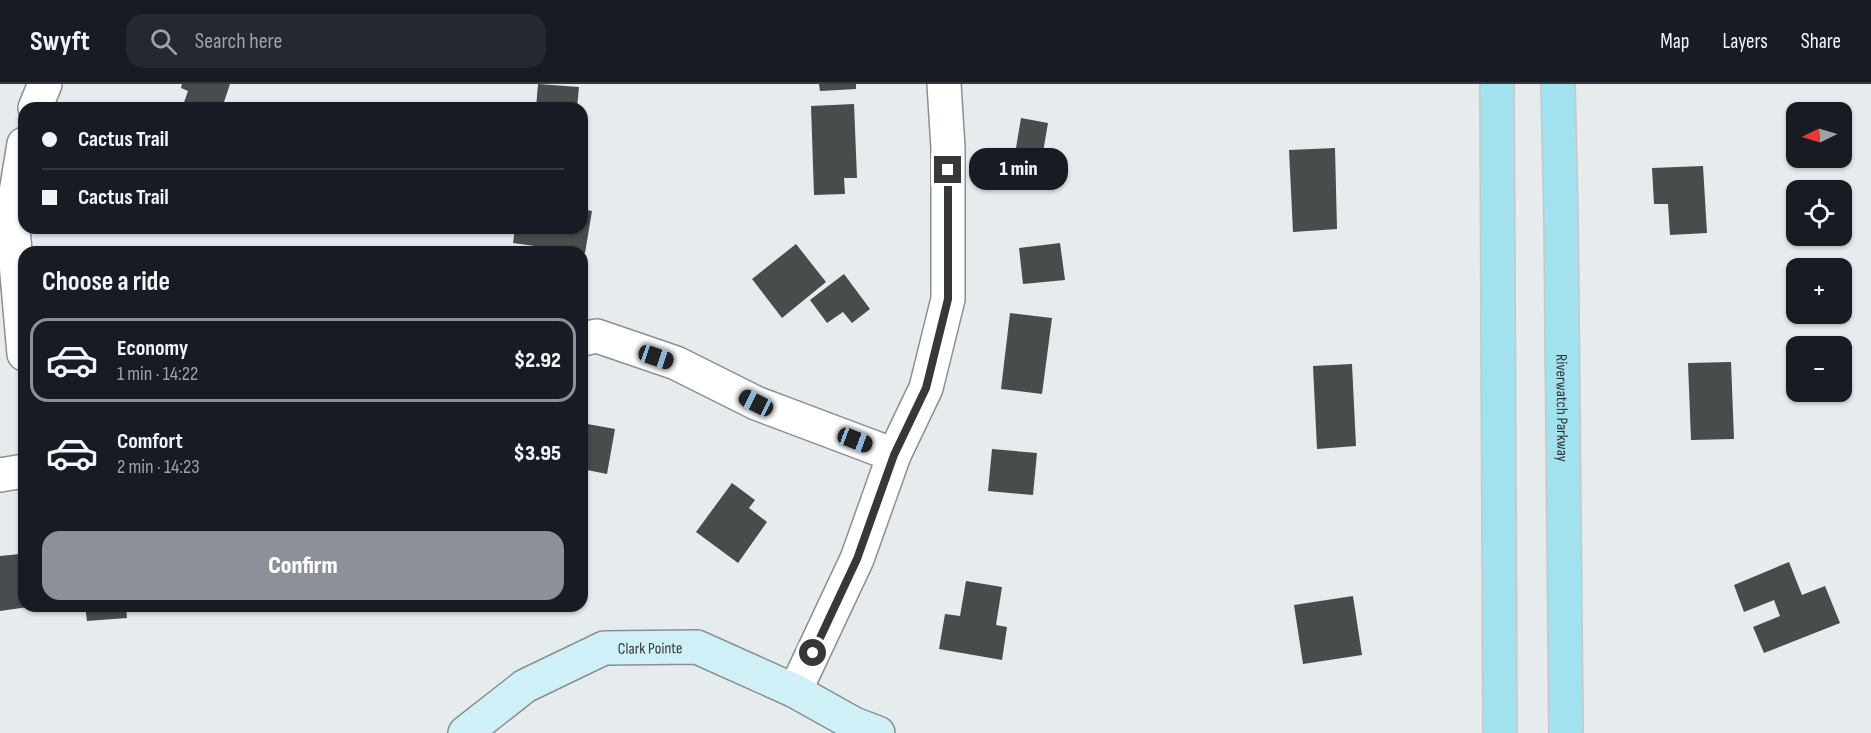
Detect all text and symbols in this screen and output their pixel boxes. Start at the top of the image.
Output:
search box [126,14,546,68]
text: Swyft [30,25,90,58]
icon: search [147,25,180,58]
text: Search here [195,28,282,55]
text: Map [1660,29,1689,54]
text: Layers [1722,29,1768,54]
text: Share [1801,29,1841,54]
north arrow [1786,102,1852,168]
map controls [1786,102,1852,402]
text: Cactus Trail [78,126,169,153]
callout: 1 min [969,149,1068,191]
route end [934,156,961,183]
text: 1 min [999,157,1038,181]
button: locate [1786,180,1852,246]
text: Cactus Trail [78,184,169,211]
button: + [1786,258,1852,324]
text: Choose a ride [42,266,170,298]
icon: car [45,333,99,387]
text: Economy [117,335,188,362]
button: − [1786,336,1852,402]
car [636,343,676,371]
text: $2.92 [514,347,561,374]
street label: Riverwatch Parkway [1551,354,1571,462]
text: 1 min · 14:22 [117,362,198,386]
car [736,387,776,419]
car [835,425,875,455]
icon: car [45,426,99,480]
text: Comfort [117,428,183,455]
text: $3.95 [514,440,561,467]
text: 2 min · 14:23 [117,455,200,479]
button: Confirm [42,531,564,600]
street label: Clark Pointe [618,639,683,659]
route start [799,639,826,666]

